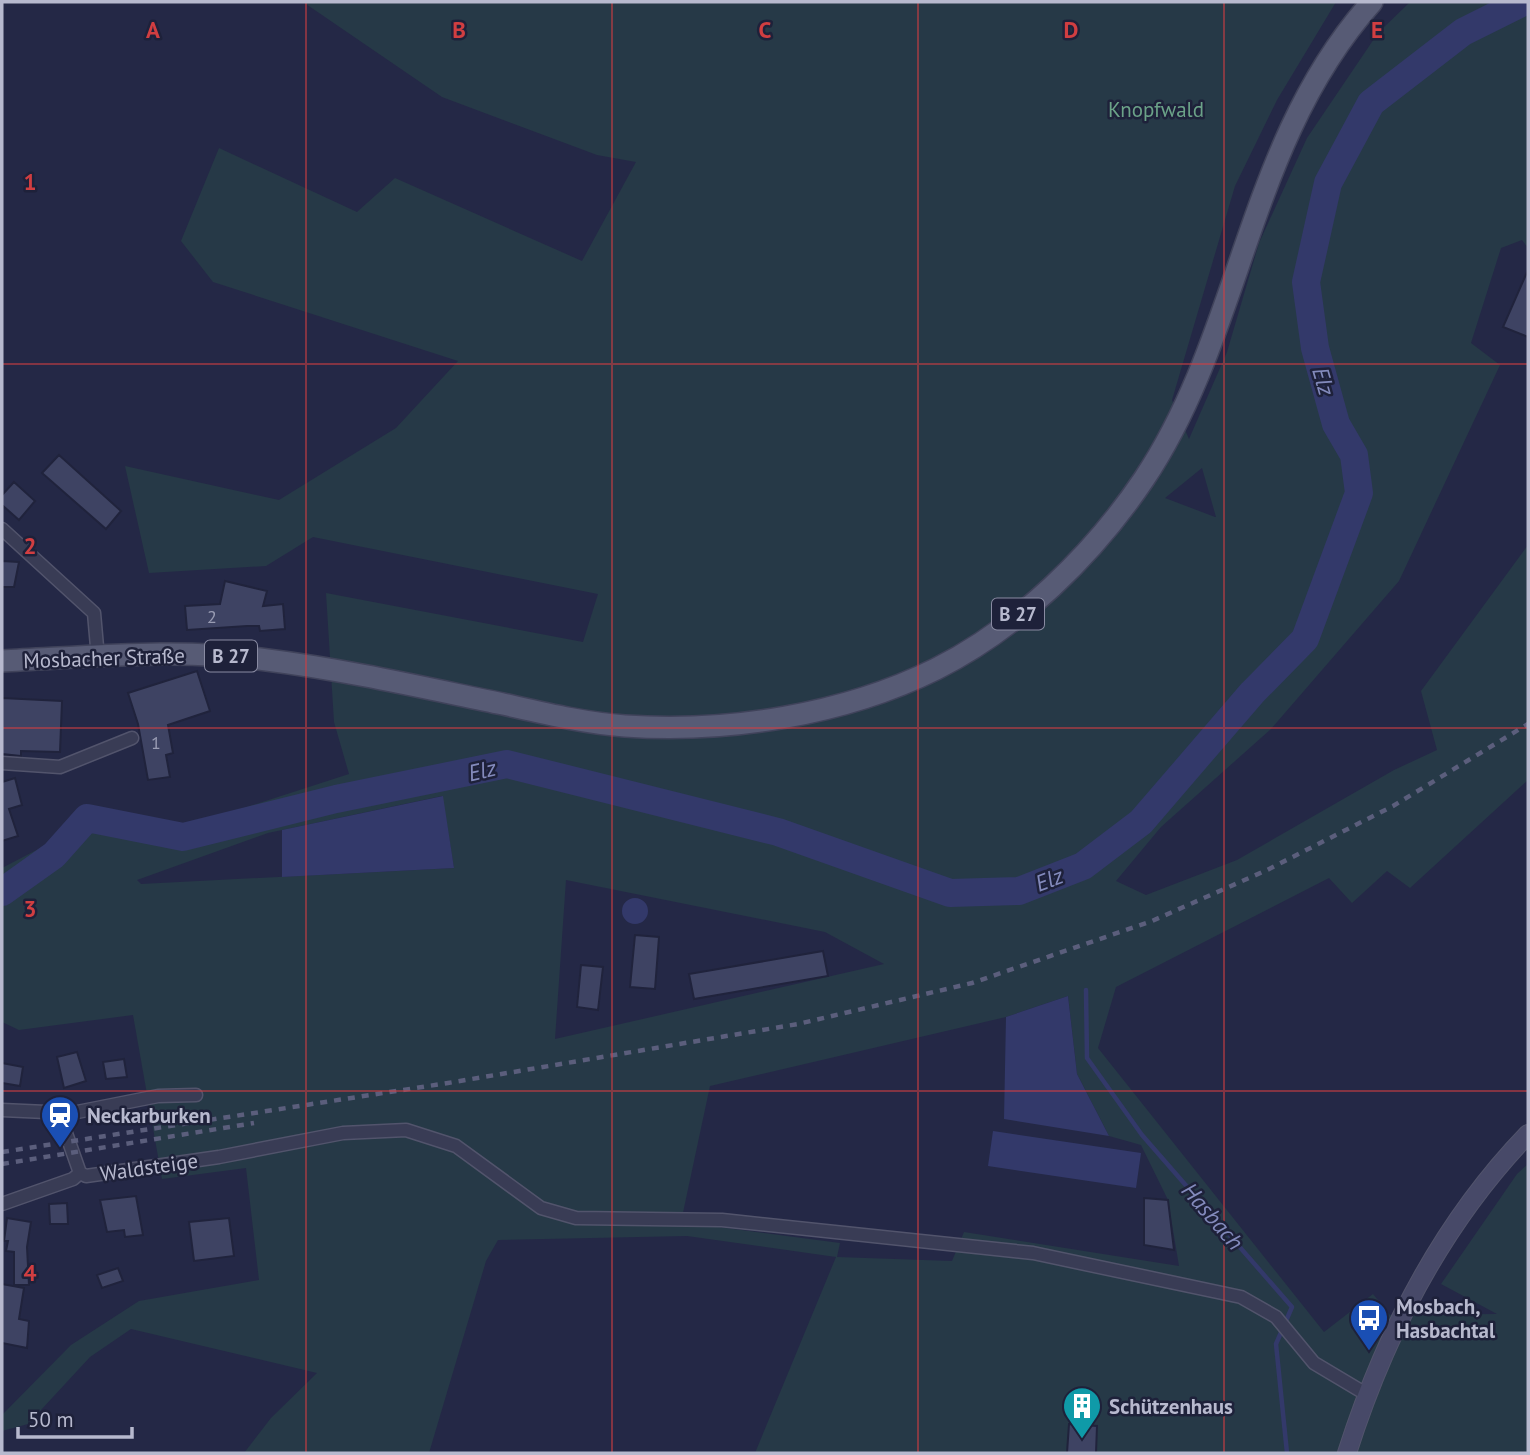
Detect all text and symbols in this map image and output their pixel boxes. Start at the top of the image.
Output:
text: A [146,15,160,44]
text: B [452,15,466,44]
text: C [759,15,772,44]
text: D [1064,15,1078,44]
text: E [1371,15,1383,44]
park label: Knopfwald [1108,96,1204,123]
text: 1 [23,167,37,196]
water label: Elz [1306,364,1342,399]
text: 2 [23,531,37,560]
road number: B 27 [992,598,1044,629]
house number: 2 [207,605,217,628]
road number: B 27 [205,640,257,671]
street label: Mosbacher Straße [23,642,185,674]
house number: 1 [151,731,161,754]
water label: Elz [465,752,500,787]
water label: Elz [1031,860,1068,898]
text: 3 [23,894,37,923]
station icon: Neckarburken [39,1094,81,1149]
place label: Neckarburken [87,1102,211,1129]
street label: Waldsteige [98,1147,200,1187]
water label: Hasbach [1176,1176,1250,1256]
text: 4 [23,1258,37,1287]
place label: Mosbach, Hasbachtal [1396,1293,1496,1344]
bus stop icon: Mosbach, Hasbachtal [1348,1297,1390,1352]
building icon: Schützenhaus [1061,1385,1103,1440]
place label: Schützenhaus [1109,1393,1233,1420]
scale bar [18,1396,131,1440]
text: 50 m [28,1406,74,1433]

